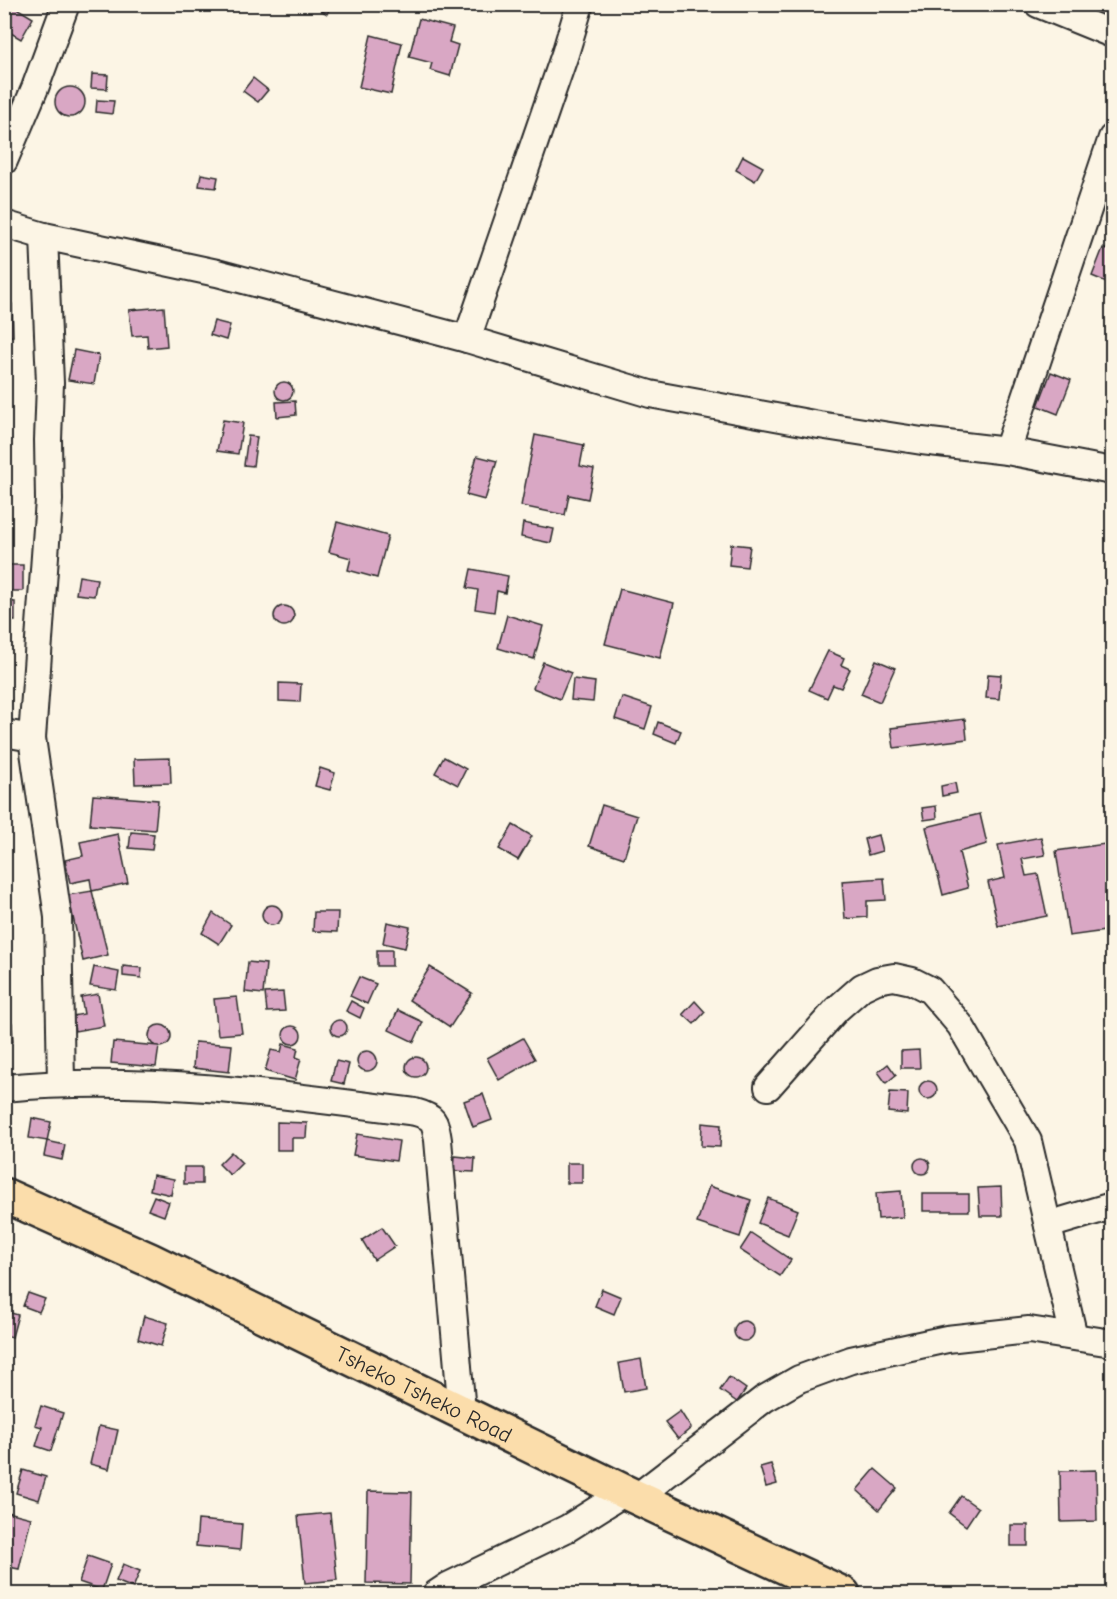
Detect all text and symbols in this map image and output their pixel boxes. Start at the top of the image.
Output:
street label: Tsheko Tsheko Road [331,1341,516,1449]

